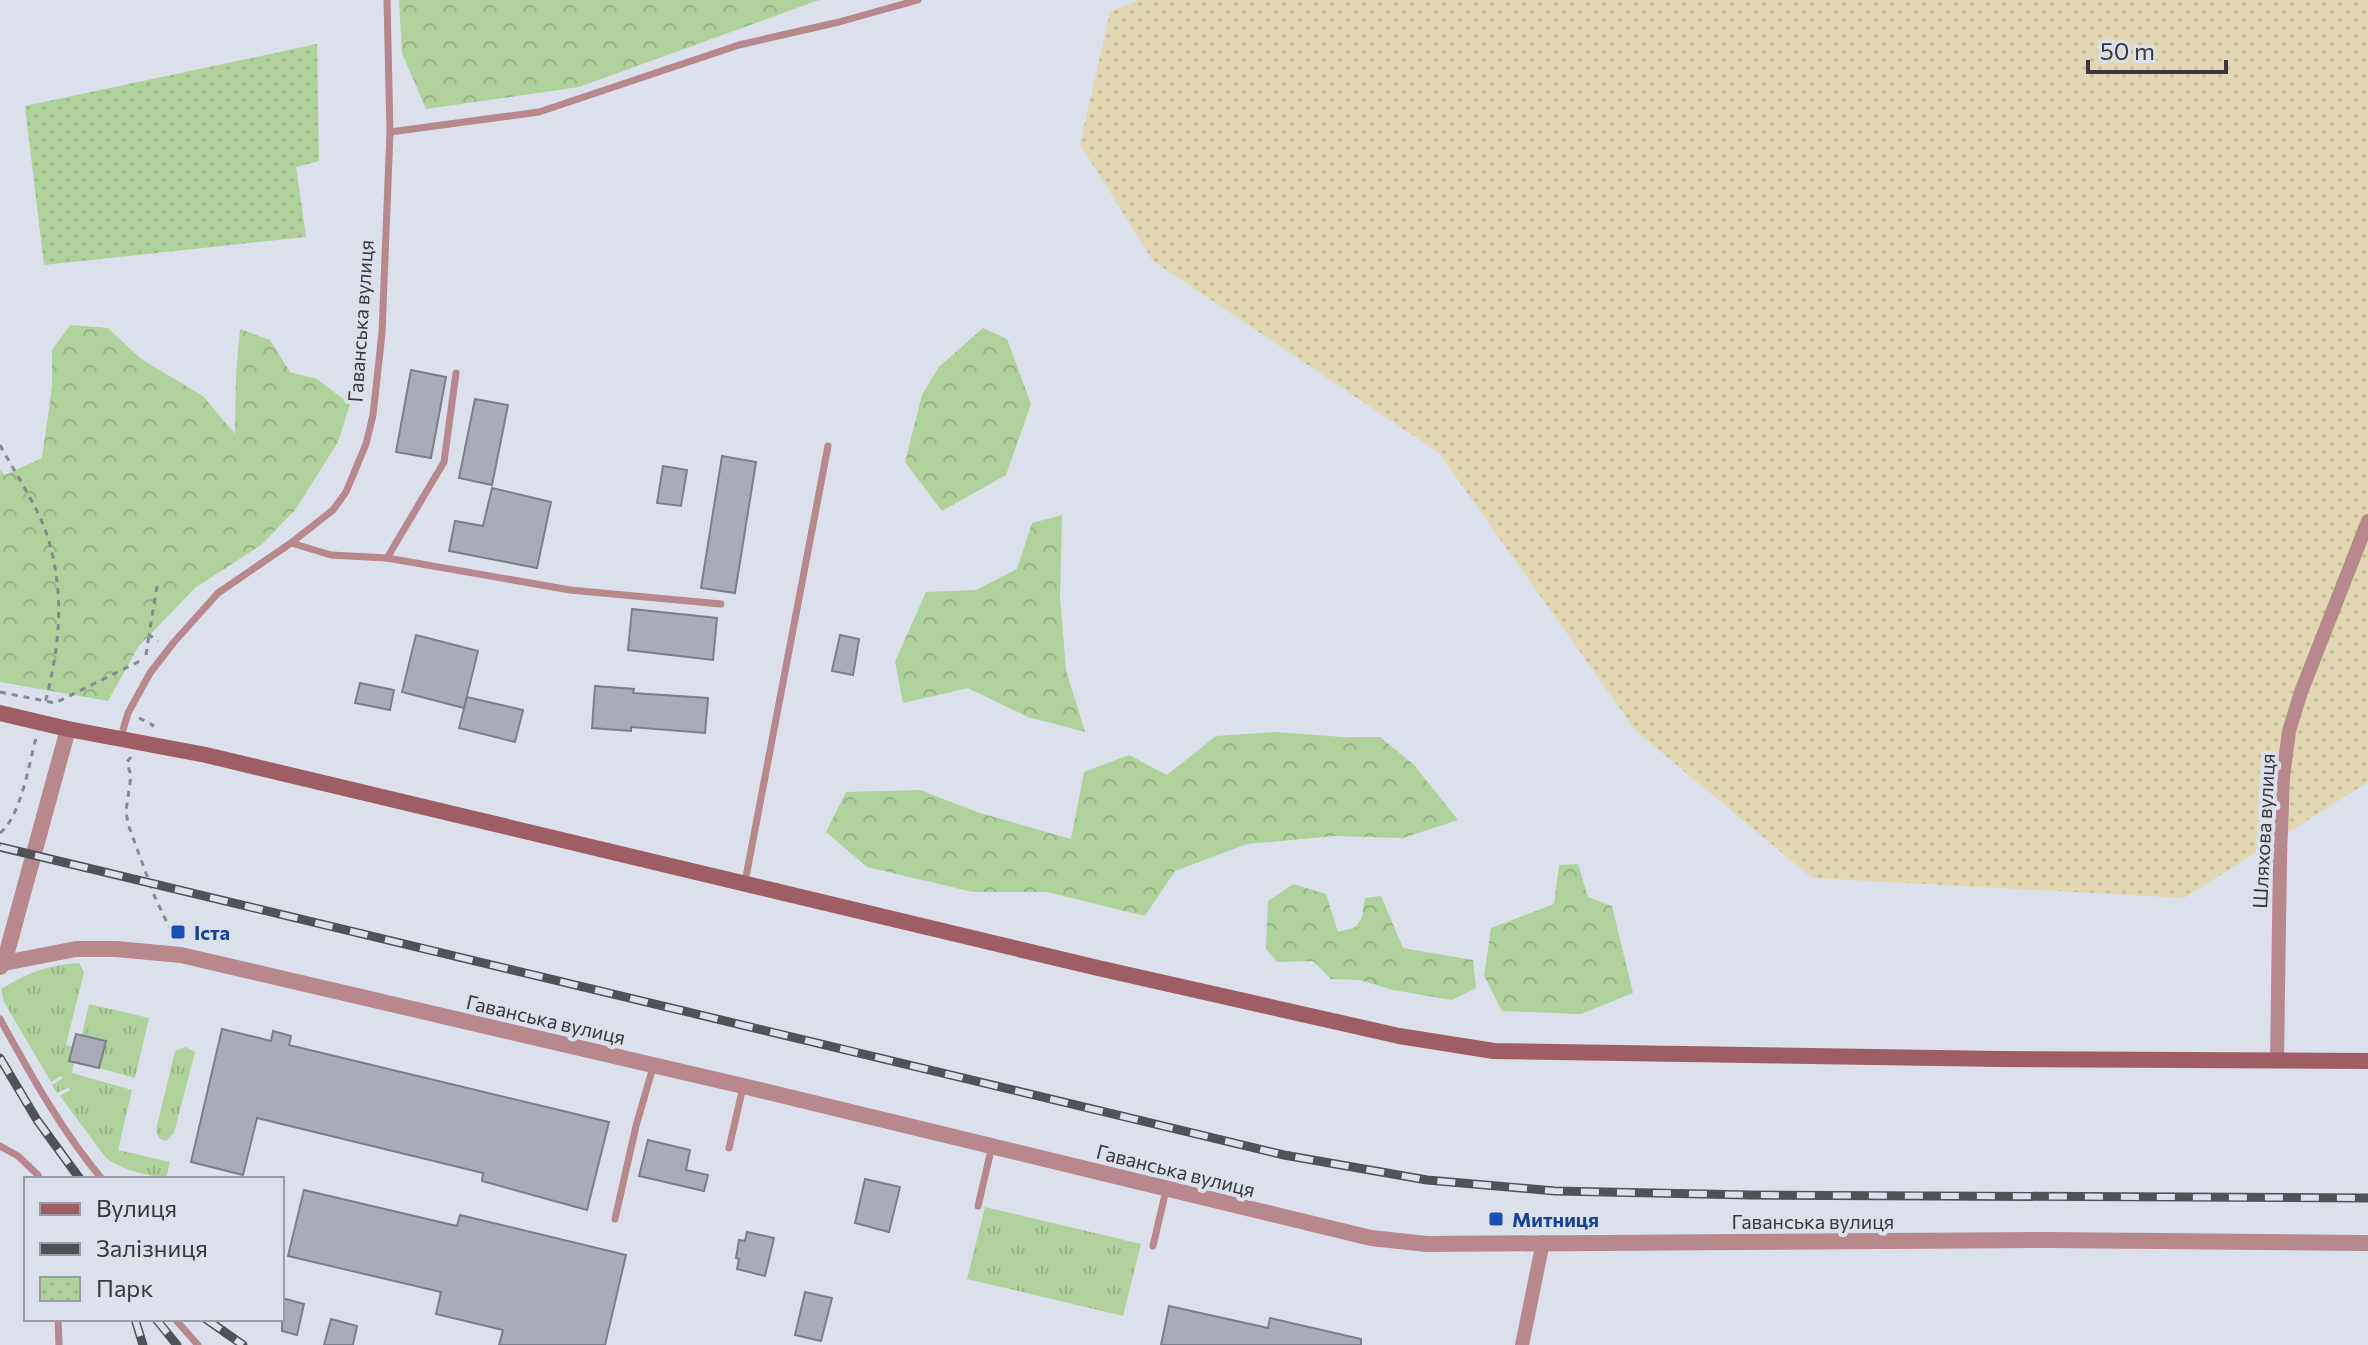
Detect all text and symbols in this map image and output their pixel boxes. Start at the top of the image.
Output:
scale bar [2088,24,2226,74]
text: 50 m [2100,36,2155,65]
street label: Гаванська вулиця [342,239,378,403]
street label: Шляхова вулиця [2247,753,2279,909]
place label: Іста [194,920,230,944]
marker: Іста [169,923,187,941]
street label: Гаванська вулиця [464,989,628,1049]
street label: Гаванська вулиця [1094,1139,1258,1201]
legend [24,1177,284,1321]
text: Вулиця [96,1193,177,1222]
place label: Митниця [1512,1207,1599,1231]
street label: Гаванська вулиця [1732,1209,1894,1233]
marker: Митниця [1487,1210,1505,1228]
text: Залізниця [96,1233,208,1262]
text: Парк [96,1273,153,1302]

